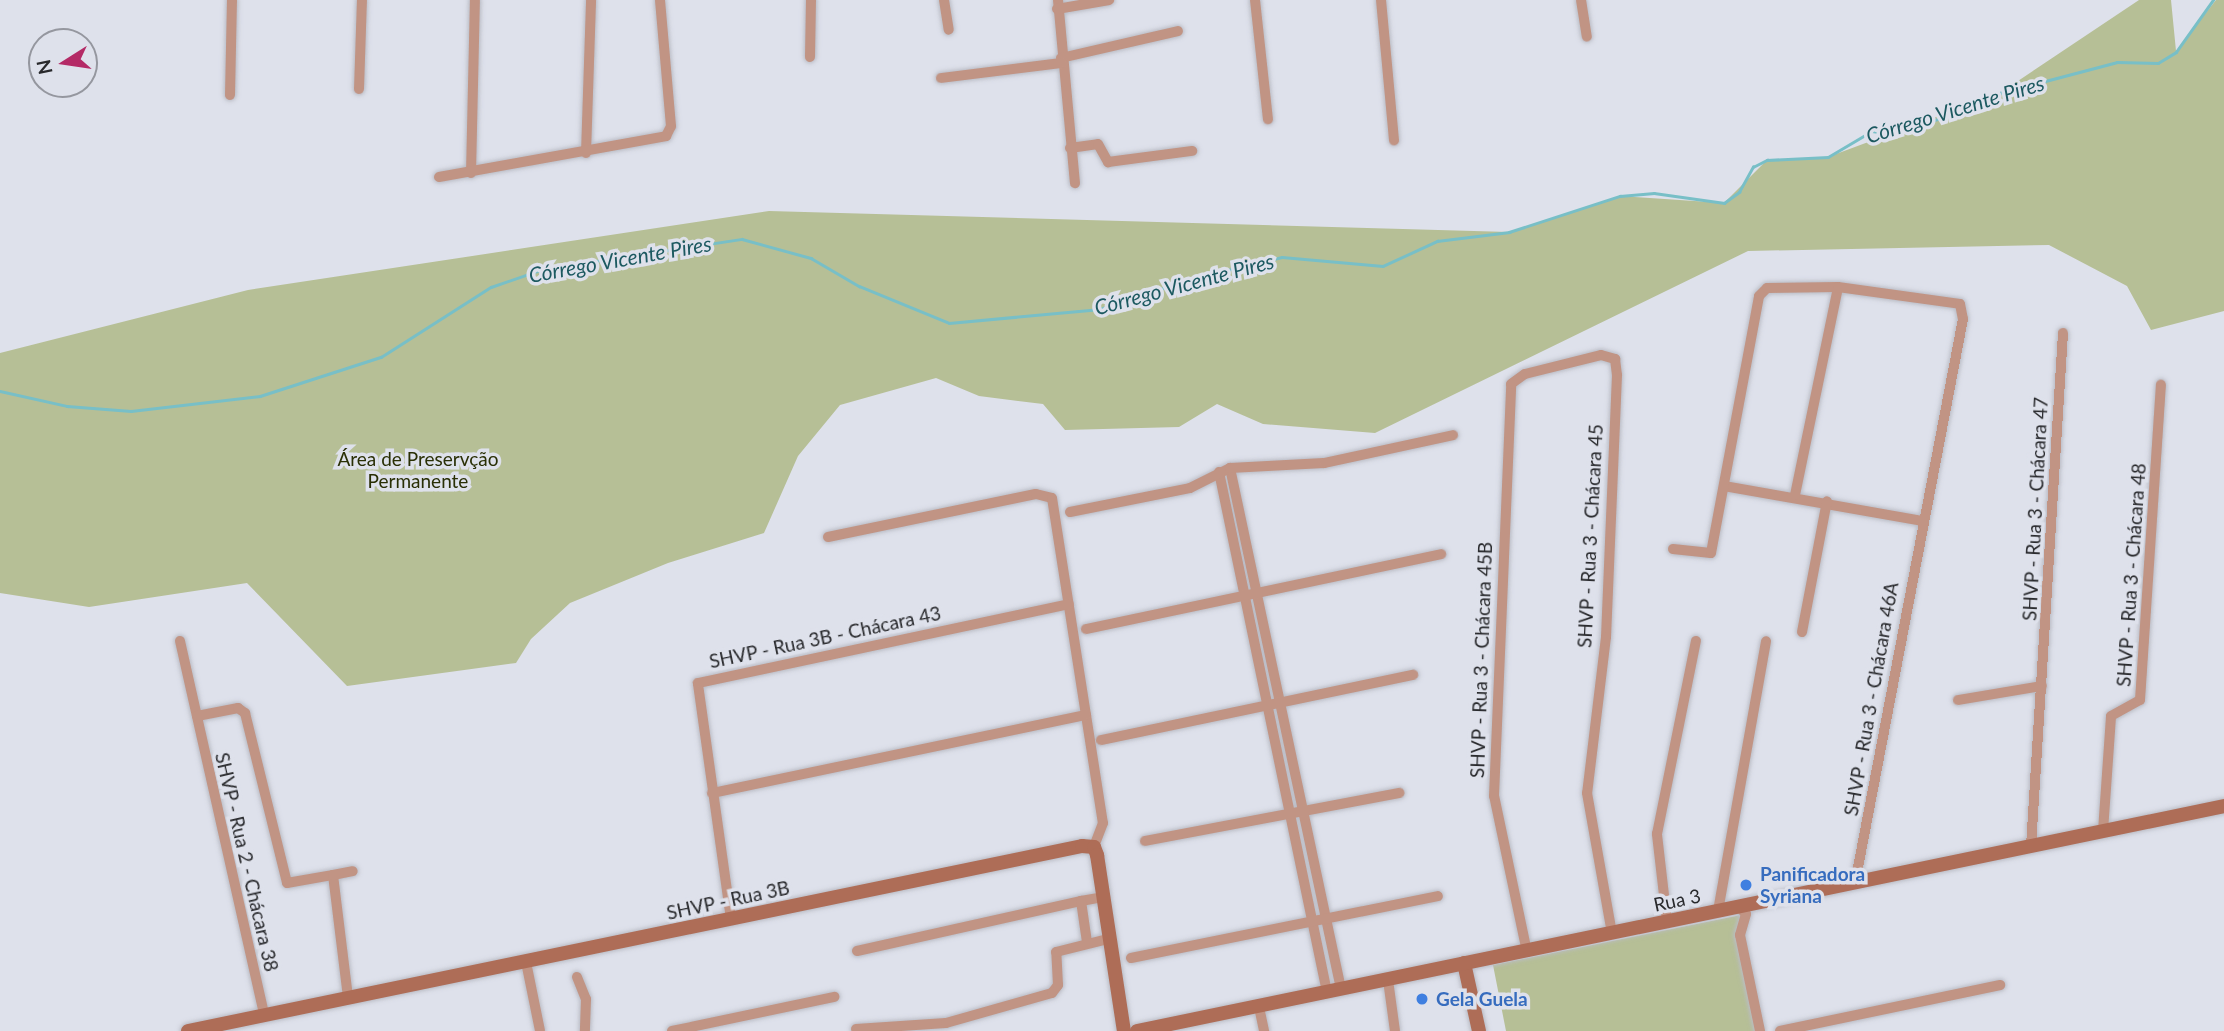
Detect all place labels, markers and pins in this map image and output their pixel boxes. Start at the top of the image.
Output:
place label: Panificadora Syriana [1760,863,1865,907]
marker: Panificadora Syriana [1738,877,1754,893]
place label: Gela Guela [1436,988,1528,1010]
marker: Gela Guela [1414,991,1430,1007]

